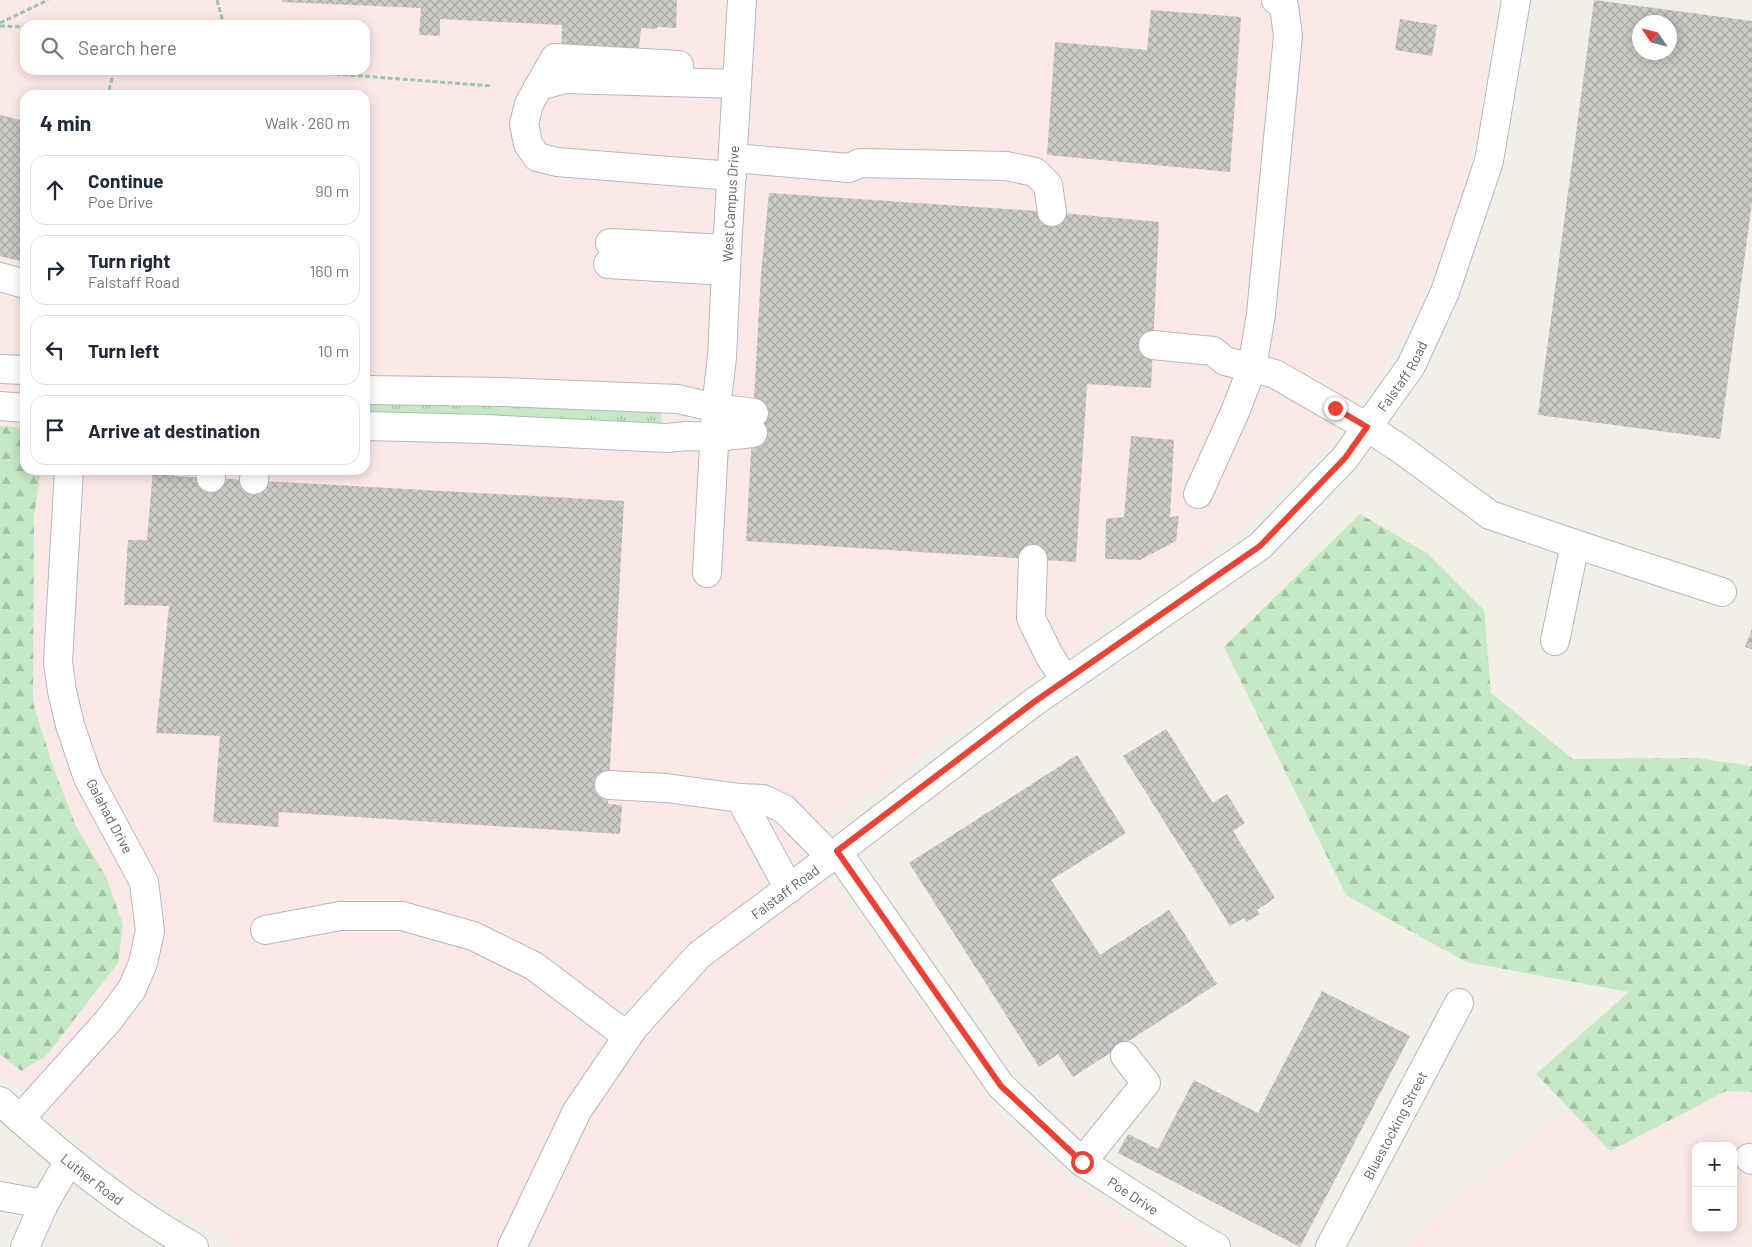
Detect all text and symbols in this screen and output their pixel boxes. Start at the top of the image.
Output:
north arrow [1632,15,1677,60]
search box [20,20,370,75]
icon: search [38,34,66,62]
text: Search here [78,36,177,59]
text: 4 min [40,110,91,135]
text: Walk · 260 m [265,113,350,132]
street label: West Campus Drive [718,145,742,262]
text: Continue [88,169,164,192]
icon: ahead [41,176,69,204]
text: 90 m [315,181,349,200]
text: Poe Drive [88,192,153,211]
text: Turn right [88,249,170,272]
icon: right [41,256,69,284]
text: 160 m [310,261,349,280]
text: Falstaff Road [88,272,180,291]
icon: left [41,336,69,364]
street label: Falstaff Road [1373,338,1430,414]
text: Turn left [88,339,159,362]
text: 10 m [318,341,349,360]
route end [1324,397,1347,420]
icon: arrive [41,416,69,444]
text: Arrive at destination [88,419,260,442]
street label: Galahad Drive [83,776,137,856]
street label: Falstaff Road [747,861,822,922]
street label: Bluestocking Street [1359,1068,1430,1182]
map controls [1692,1142,1737,1232]
button: + [1692,1142,1737,1187]
street label: Luther Road [58,1149,127,1208]
route start [1071,1151,1094,1174]
street label: Poe Drive [1105,1173,1162,1218]
button: − [1692,1187,1737,1232]

